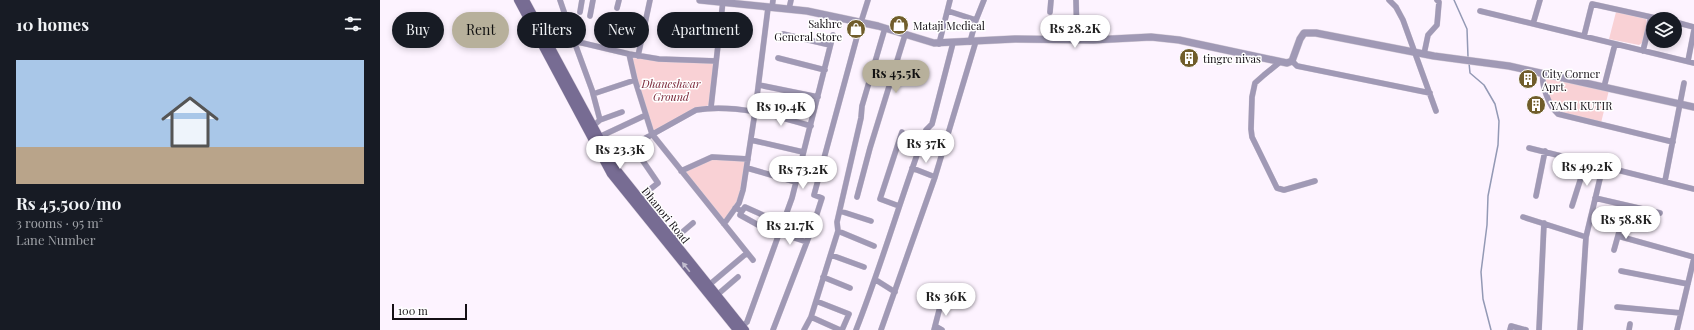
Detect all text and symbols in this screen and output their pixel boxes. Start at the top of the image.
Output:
chip: Buy [392,12,444,48]
chip: Rent [452,12,509,48]
chip: Filters [517,12,586,48]
chip: New [594,12,649,48]
chip: Apartment [657,12,753,48]
map controls [1646,12,1682,48]
button: layers [1646,12,1682,48]
text: 10 homes [16,13,89,35]
icon: filters [342,13,364,35]
shop icon: Mataji Medical [888,14,910,36]
pin: Rs 28.2K [1034,15,1116,49]
place label: Sakhre General Store [774,16,842,44]
shop icon: Sakhre General Store [845,18,867,40]
place label: Mataji Medical [913,18,985,33]
text: Rs 28.2K [1049,19,1101,36]
building icon: tingre nivas [1178,47,1200,69]
place label: tingre nivas [1203,51,1261,66]
pin: Rs 45.5K [855,60,937,94]
text: Rs 45.5K [871,64,921,81]
place label: City Corner Aprt. [1541,66,1600,94]
building icon: City Corner Aprt. [1517,68,1539,90]
park label: Dhaneshwar Ground [641,76,701,104]
icon: home [154,86,226,158]
pin: Rs 19.4K [740,93,822,127]
building icon: YASH KUTIR [1525,94,1547,116]
text: Rs 19.4K [756,97,806,114]
place label: YASH KUTIR [1549,98,1613,113]
pin: Rs 37K [893,130,959,164]
text: Rs 37K [906,134,946,151]
pin: Rs 23.3K [579,136,661,170]
text: Rs 23.3K [595,140,645,157]
pin: Rs 49.2K [1546,153,1628,187]
pin: Rs 73.2K [762,156,844,190]
text: Rs 49.2K [1561,157,1613,174]
text: Rs 73.2K [778,160,828,177]
street label: Dhanori Road [639,184,694,247]
text: Rs 45,500/mo [16,192,121,214]
pin: Rs 58.8K [1585,206,1667,240]
text: Rs 58.8K [1600,210,1652,227]
pin: Rs 21.7K [749,212,831,246]
text: 3 rooms · 95 m² [16,214,103,231]
text: Rs 21.7K [766,216,814,233]
text: Lane Number [16,231,95,248]
one-way arrow [681,262,690,273]
pin: Rs 36K [913,283,979,317]
text: Rs 36K [926,287,966,304]
scale bar [392,302,467,321]
text: 100 m [398,303,428,318]

